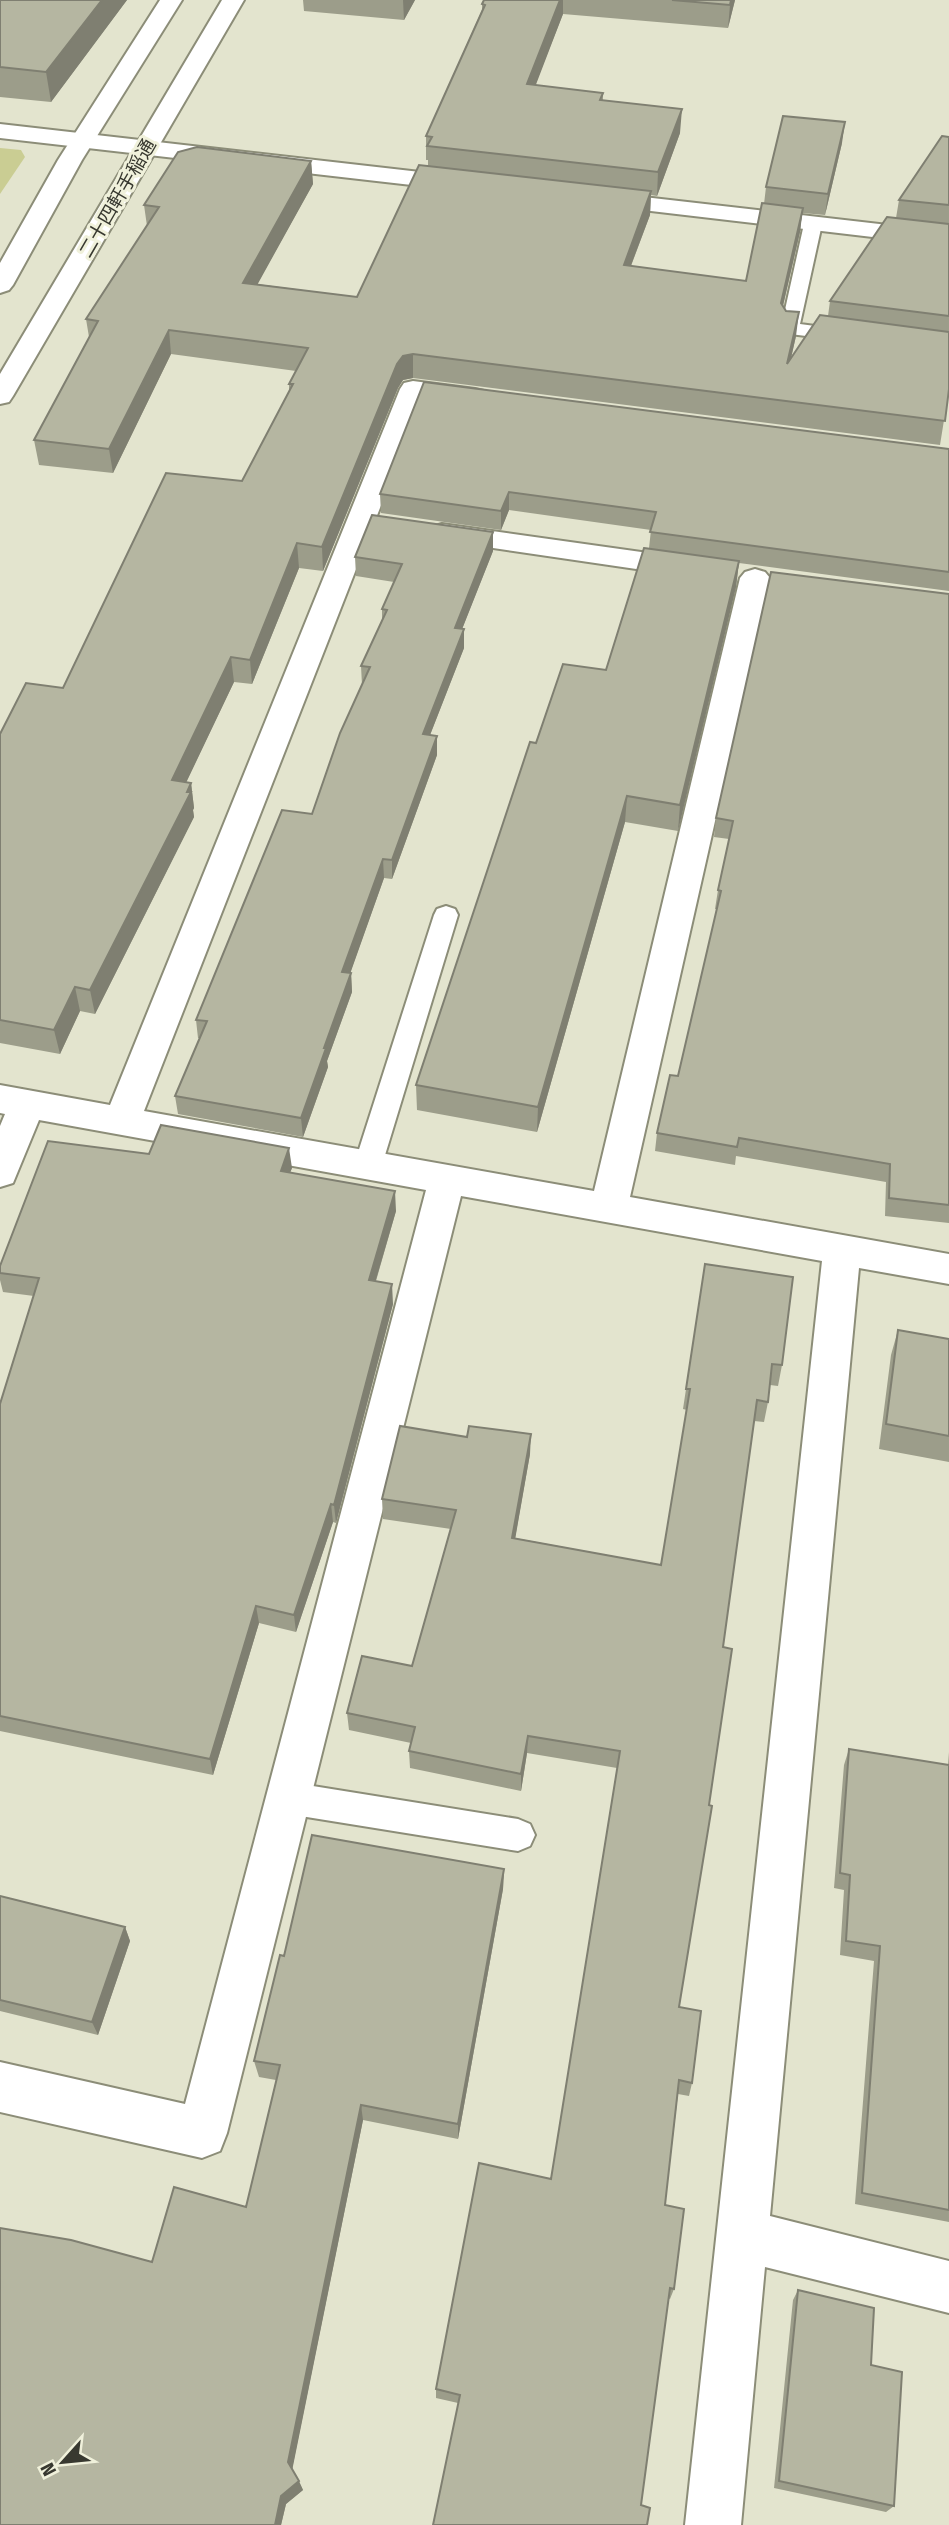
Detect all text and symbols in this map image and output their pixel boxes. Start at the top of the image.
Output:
street label: 二十四軒手稲通 [74,135,161,262]
north arrow [28,2427,98,2497]
text: N [35,2459,61,2480]

